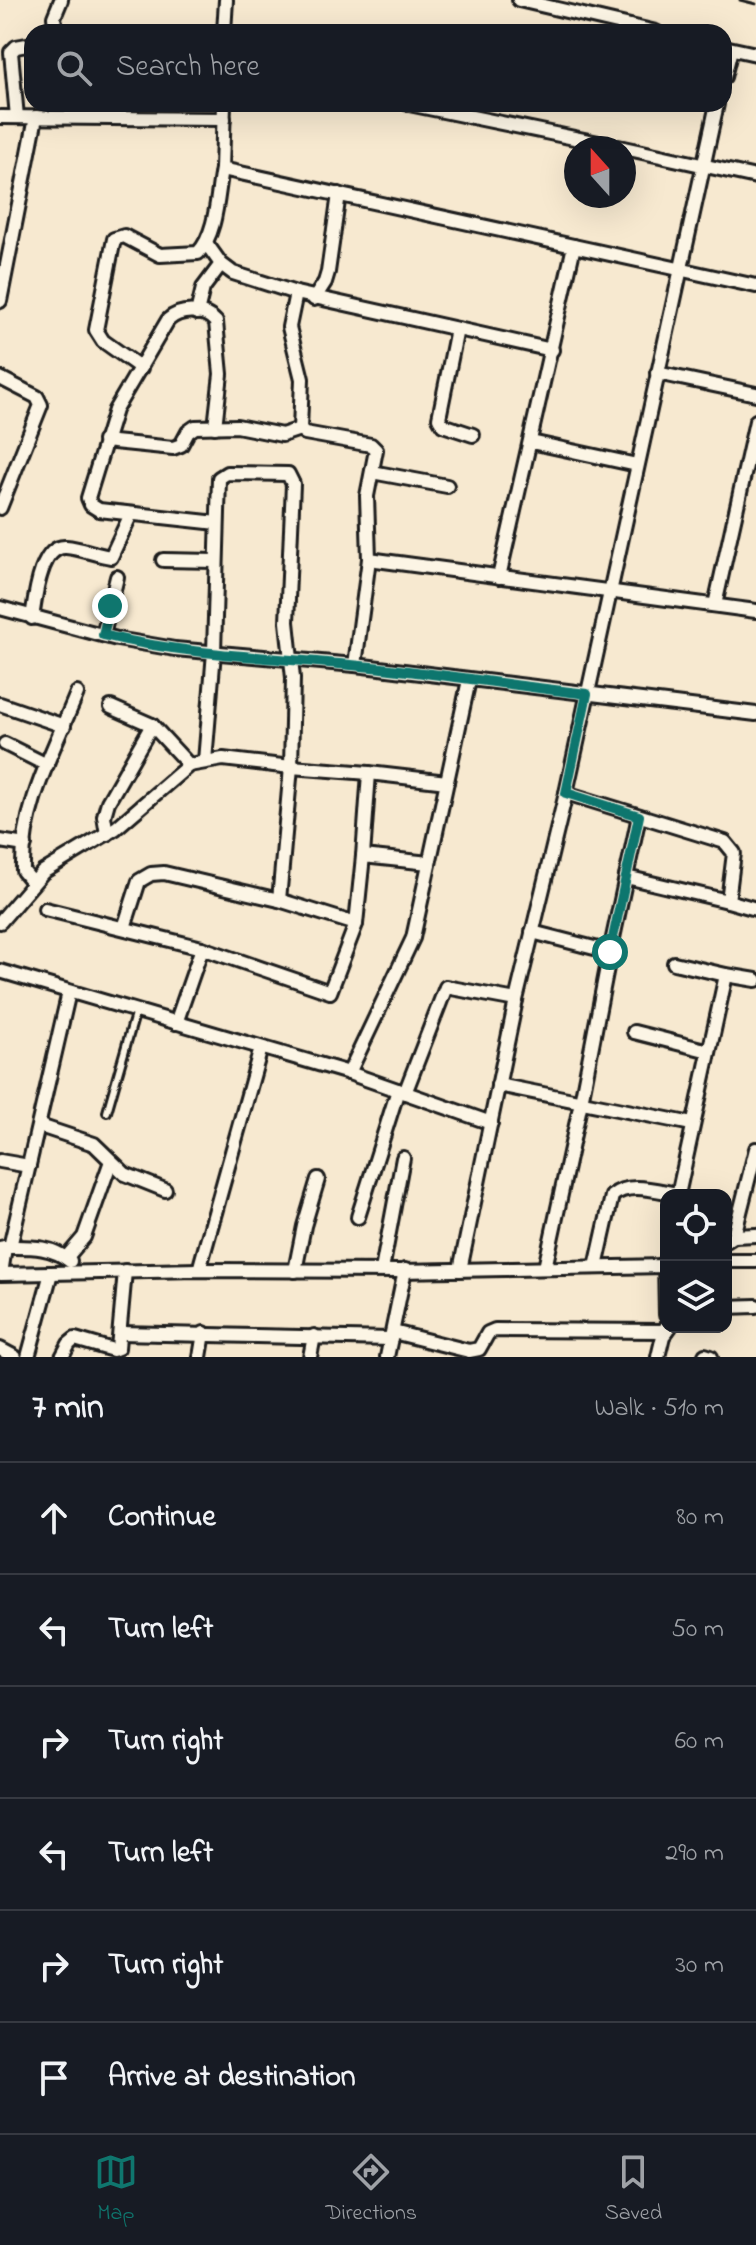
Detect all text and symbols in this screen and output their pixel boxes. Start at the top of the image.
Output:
search box [24,24,732,112]
icon: search [52,46,96,90]
text: Search here [116,46,260,90]
north arrow [564,136,636,208]
route end [92,588,128,624]
route start [592,934,628,970]
map controls [660,1189,732,1333]
button: locate [660,1189,732,1261]
button: layers [660,1261,732,1333]
text: 7 min [32,1384,104,1434]
text: Walk · 510 m [594,1390,724,1428]
icon: ahead [32,1496,76,1540]
text: Continue [108,1496,216,1540]
text: 80 m [676,1499,724,1537]
icon: left [32,1608,76,1652]
text: Turn left [108,1608,213,1652]
text: 50 m [671,1611,724,1649]
icon: right [32,1720,76,1764]
text: Turn right [108,1720,223,1764]
text: 60 m [675,1723,724,1761]
icon: left [32,1832,76,1876]
text: Turn left [108,1832,213,1876]
text: 290 m [665,1835,724,1873]
icon: right [32,1944,76,1988]
text: Turn right [108,1944,223,1988]
text: 30 m [675,1947,724,1985]
icon: arrive [32,2056,76,2100]
text: Arrive at destination [108,2056,356,2100]
tab: Map [94,2150,138,2230]
tab: Directions [326,2150,417,2230]
tab: Saved [605,2150,662,2230]

